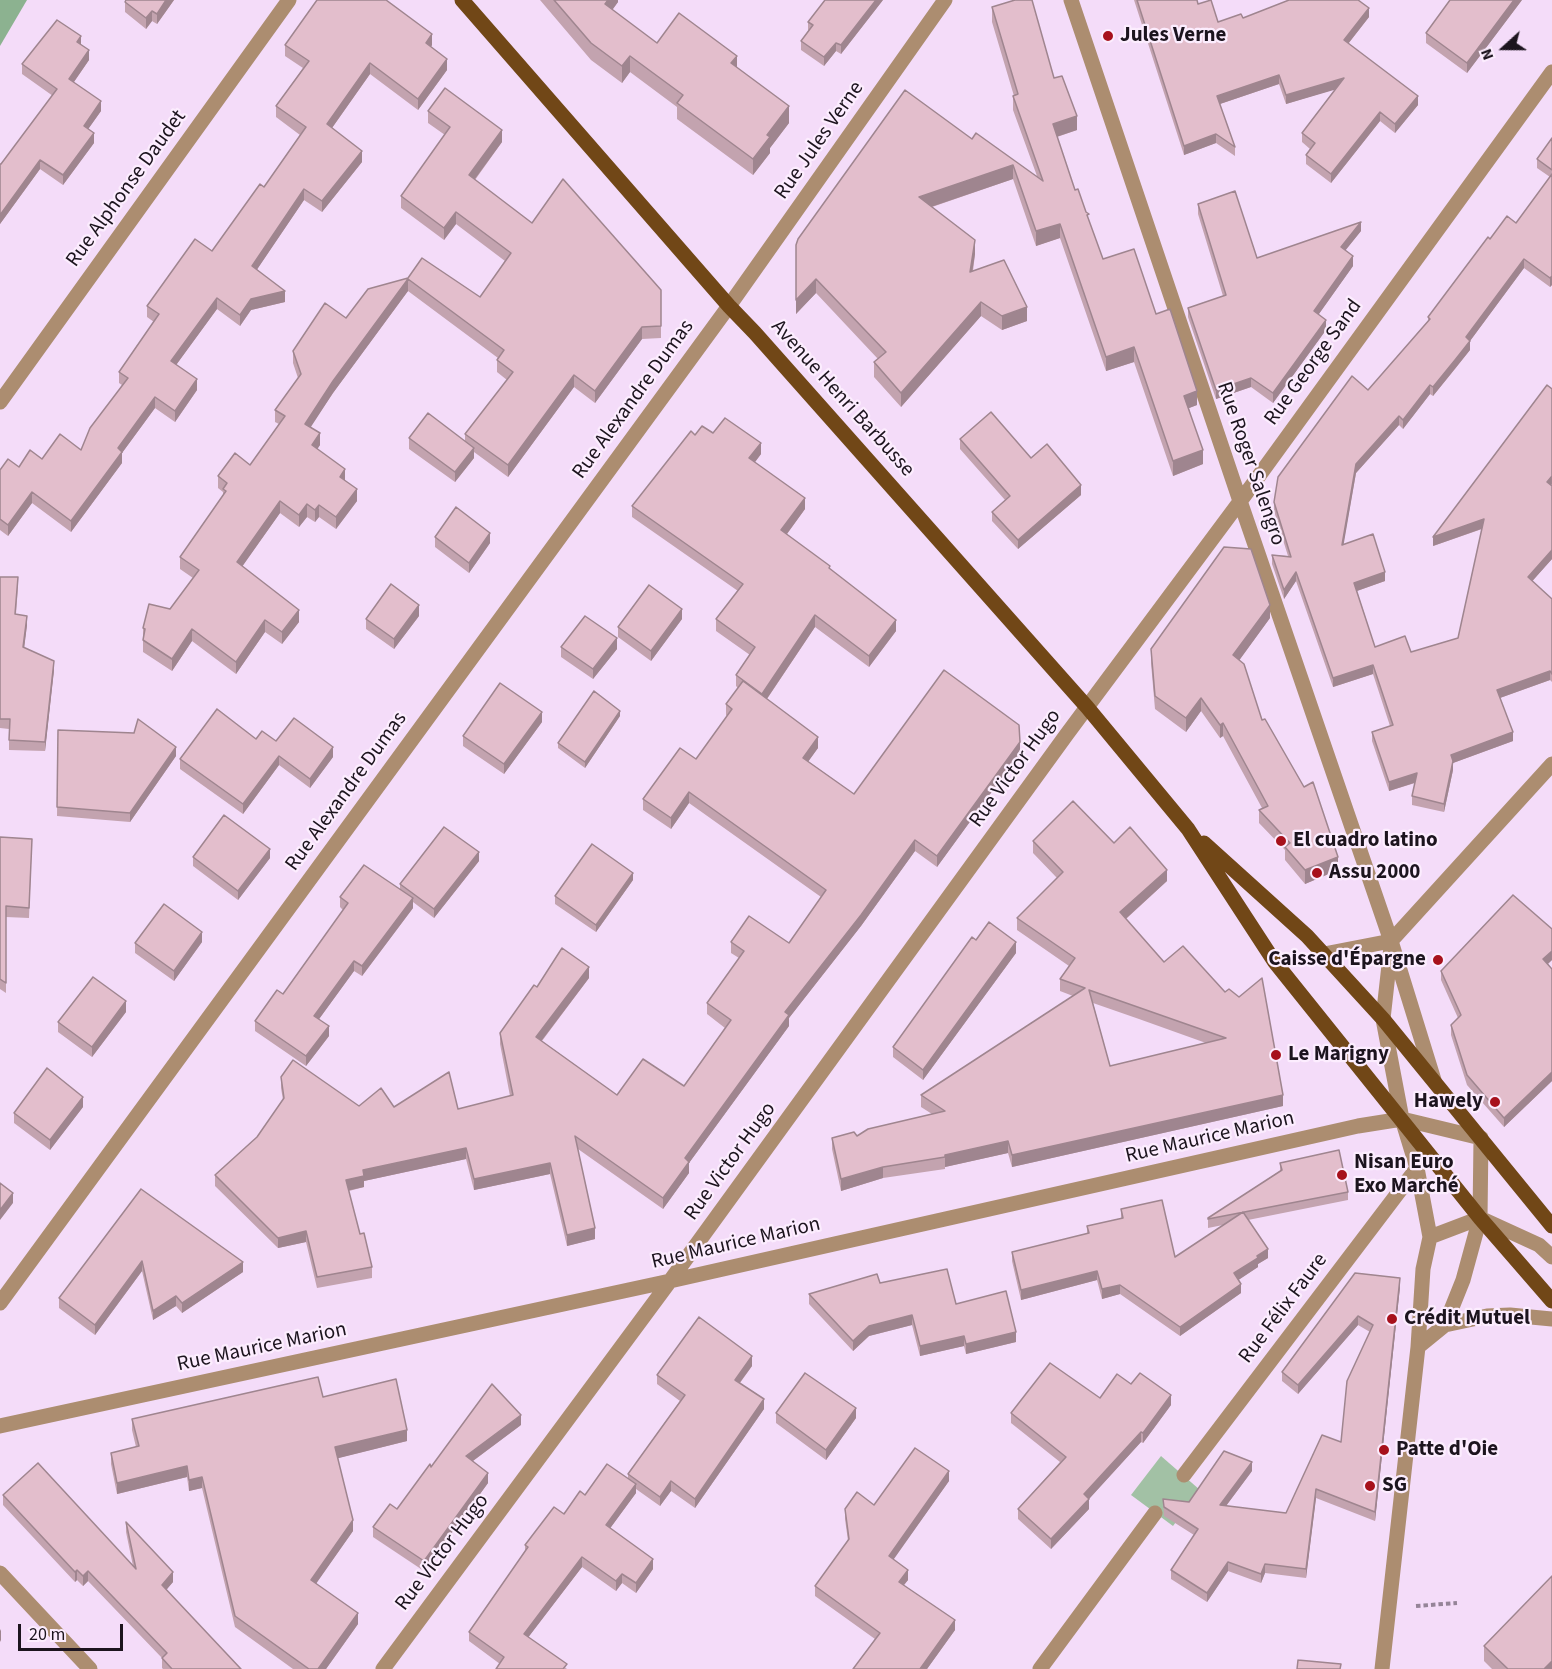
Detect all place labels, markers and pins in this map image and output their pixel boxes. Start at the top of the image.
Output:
place label: Jules Verne [1120,23,1226,49]
marker: Jules Verne [1101,29,1115,43]
place label: El cuadro latino [1293,828,1438,854]
marker: El cuadro latino [1274,834,1288,848]
place label: Assu 2000 [1329,860,1420,886]
marker: Assu 2000 [1310,866,1324,880]
place label: Caisse d'Épargne [1268,947,1426,973]
marker: Caisse d'Épargne [1431,953,1445,967]
place label: Le Marigny [1288,1042,1389,1068]
marker: Le Marigny [1269,1048,1283,1062]
place label: Hawely [1414,1089,1483,1115]
marker: Hawely [1488,1095,1502,1109]
place label: Nisan Euro Exo Marché [1354,1150,1459,1200]
marker: Nisan Euro Exo Marché [1335,1168,1349,1182]
place label: Crédit Mutuel [1404,1306,1530,1332]
marker: Crédit Mutuel [1385,1312,1399,1326]
place label: Patte d'Oie [1396,1437,1498,1463]
marker: Patte d'Oie [1377,1443,1391,1457]
place label: SG [1382,1473,1407,1499]
marker: SG [1363,1479,1377,1493]

